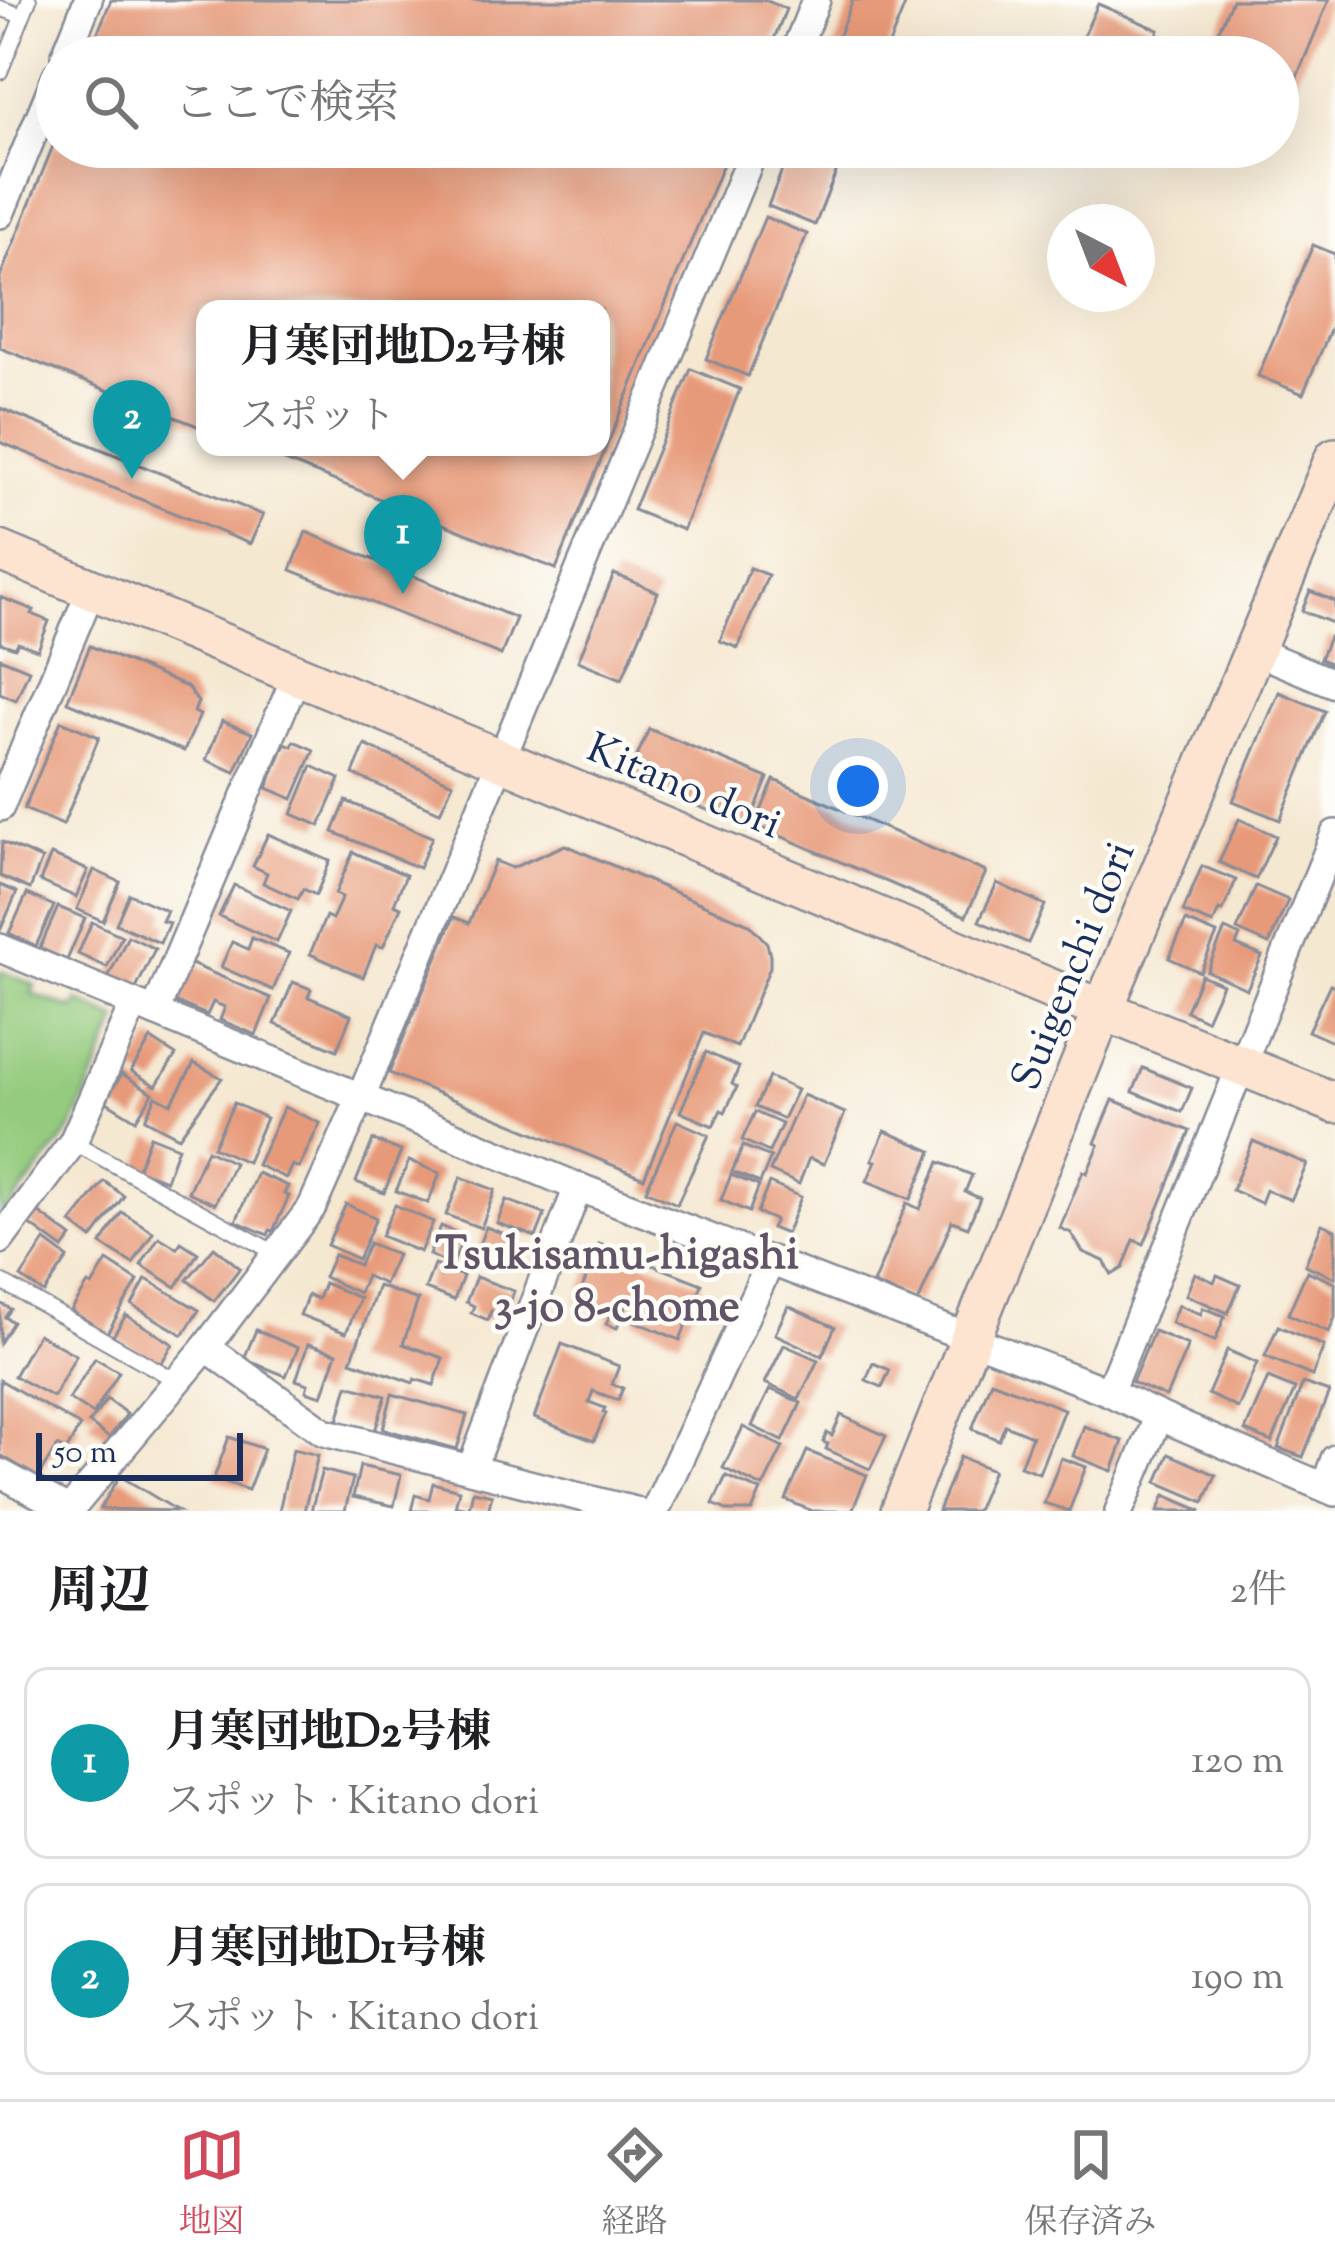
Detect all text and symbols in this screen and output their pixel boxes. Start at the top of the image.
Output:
search box [36,36,1299,168]
icon: search [78,69,144,135]
text: ここで検索 [174,74,399,139]
north arrow [1047,204,1155,312]
popup [196,300,610,456]
text: 月寒団地D2号棟 [240,318,566,383]
pin: 2 [93,380,171,479]
text: スポット [240,391,396,447]
pin: 1 [364,495,442,594]
street label: Kitano dori [576,721,790,856]
your location [828,756,888,816]
street label: Suigenchi dori [998,833,1153,1100]
district label: Tsukisamu-higashi 3-jo 8-chome [435,1225,799,1342]
scale bar [36,1427,243,1480]
text: 50 m [54,1430,117,1478]
text: 周辺 [48,1558,150,1631]
text: 2件 [1230,1565,1287,1621]
text: 月寒団地D2号棟 [165,1703,491,1768]
text: 1 [83,1735,97,1791]
text: 120 m [1191,1735,1284,1791]
text: スポット · Kitano dori [165,1776,539,1832]
text: 月寒団地D1号棟 [165,1919,486,1984]
text: 2 [81,1951,99,2007]
text: 190 m [1191,1951,1284,2007]
text: スポット · Kitano dori [165,1992,539,2048]
tab: 地図 [179,2122,245,2248]
tab: 経路 [602,2122,668,2248]
tab: 保存済み [1025,2122,1157,2248]

